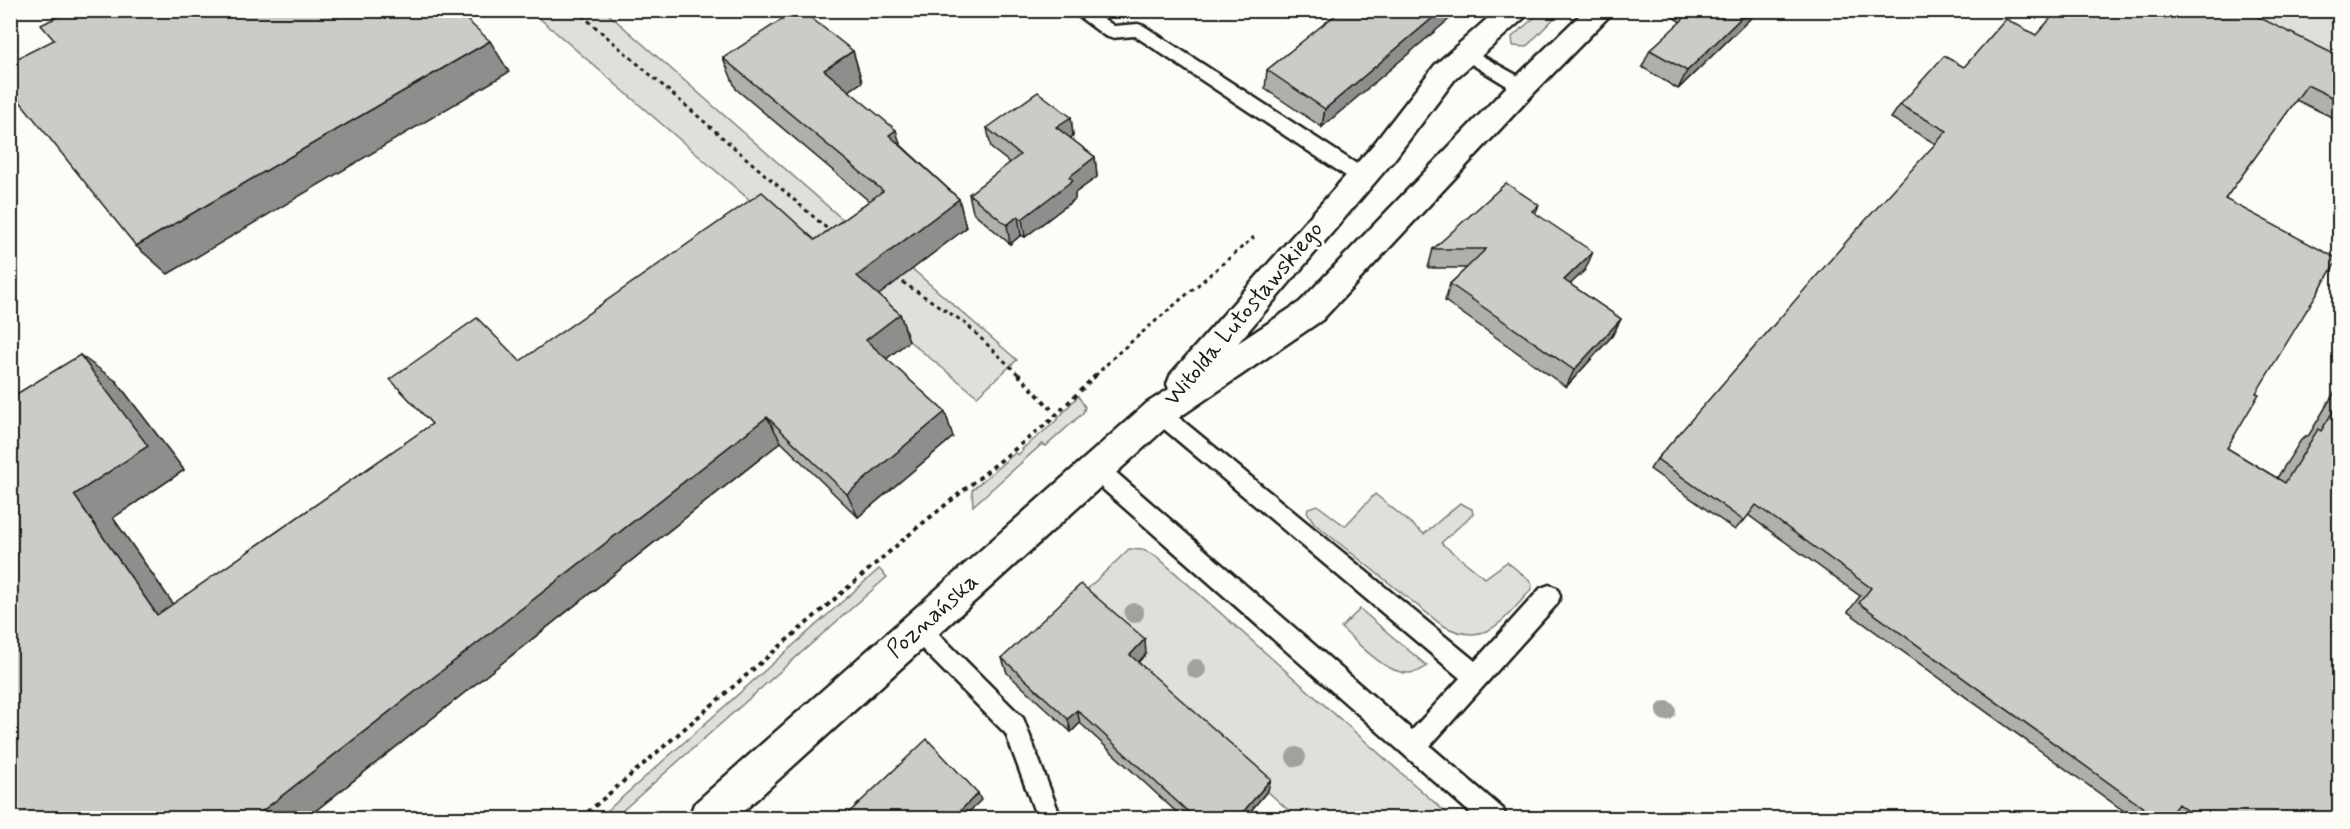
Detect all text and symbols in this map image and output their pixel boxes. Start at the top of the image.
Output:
street label: Witolda Lutosławskiego [1157,215,1331,413]
street label: Poznańska [881,567,985,665]

